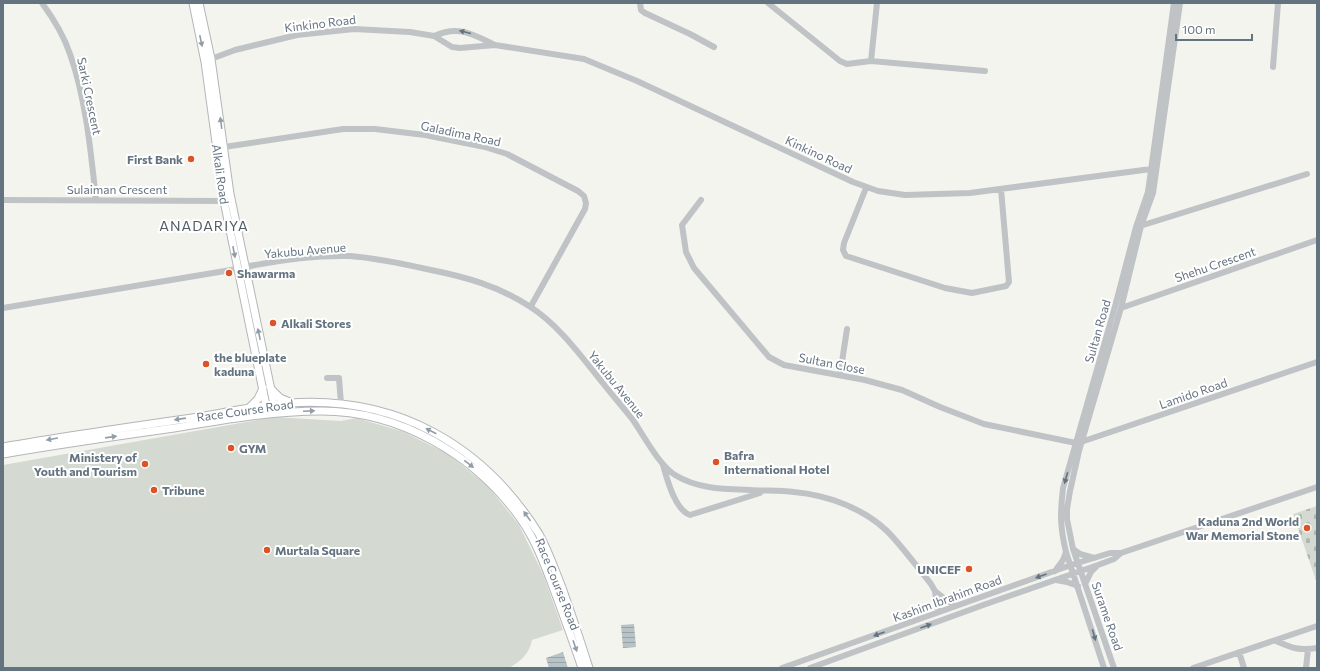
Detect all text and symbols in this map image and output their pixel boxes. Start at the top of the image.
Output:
street label: Kinkino Road [283,12,357,34]
scale bar [1176,16,1252,42]
text: 100 m [1182,22,1216,36]
one-way arrow [459,29,471,35]
one-way arrow [198,35,204,47]
street label: Sarki Crescent [75,56,105,136]
one-way arrow [218,117,224,130]
street label: Galadima Road [420,118,502,148]
street label: Kinkino Road [783,132,855,176]
street label: Alkali Road [210,143,232,205]
place label: First Bank [127,152,183,166]
marker: First Bank [186,154,196,164]
street label: Sulaiman Crescent [67,182,167,196]
district label: ANADARIYA [159,217,249,234]
street label: Yakubu Avenue [263,239,347,261]
street label: Shehu Crescent [1173,244,1257,284]
one-way arrow [232,246,238,259]
place label: Shawarma [237,266,295,280]
marker: Shawarma [224,268,234,278]
street label: Sultan Road [1081,298,1113,364]
place label: Alkali Stores [281,316,351,330]
marker: Alkali Stores [268,318,278,328]
one-way arrow [256,328,262,340]
street label: Yakubu Avenue [586,348,648,420]
place label: the blueplate kaduna [214,350,286,378]
street label: Sultan Close [798,350,866,376]
marker: the blueplate kaduna [201,359,211,369]
street label: Lamido Road [1157,375,1229,411]
street label: Race Course Road [196,396,294,424]
one-way arrow [303,408,315,415]
one-way arrow [174,416,186,422]
one-way arrow [425,428,436,434]
one-way arrow [105,434,117,440]
one-way arrow [46,436,58,442]
place label: GYM [239,441,266,455]
marker: GYM [226,443,236,453]
place label: Bafra International Hotel [724,448,829,476]
place label: Ministery of Youth and Tourism [34,450,137,478]
marker: Bafra International Hotel [711,457,721,467]
marker: Ministery of Youth and Tourism [140,459,150,469]
one-way arrow [463,460,474,469]
one-way arrow [1063,473,1069,485]
place label: Tribune [162,483,205,497]
marker: Tribune [149,485,159,495]
one-way arrow [523,511,531,521]
place label: Kaduna 2nd World War Memorial Stone [1185,514,1299,542]
marker: Kaduna 2nd World War Memorial Stone [1302,523,1312,533]
street label: Race Course Road [533,536,583,632]
place label: Murtala Square [275,543,360,557]
marker: Murtala Square [262,545,272,555]
place label: UNICEF [917,562,961,576]
marker: UNICEF [964,564,974,574]
street label: Kashim Ibrahim Road [891,572,1003,624]
one-way arrow [1035,574,1047,580]
street label: Surame Road [1090,580,1126,652]
one-way arrow [920,623,932,629]
one-way arrow [1091,629,1097,641]
one-way arrow [873,631,885,637]
one-way arrow [572,640,578,652]

